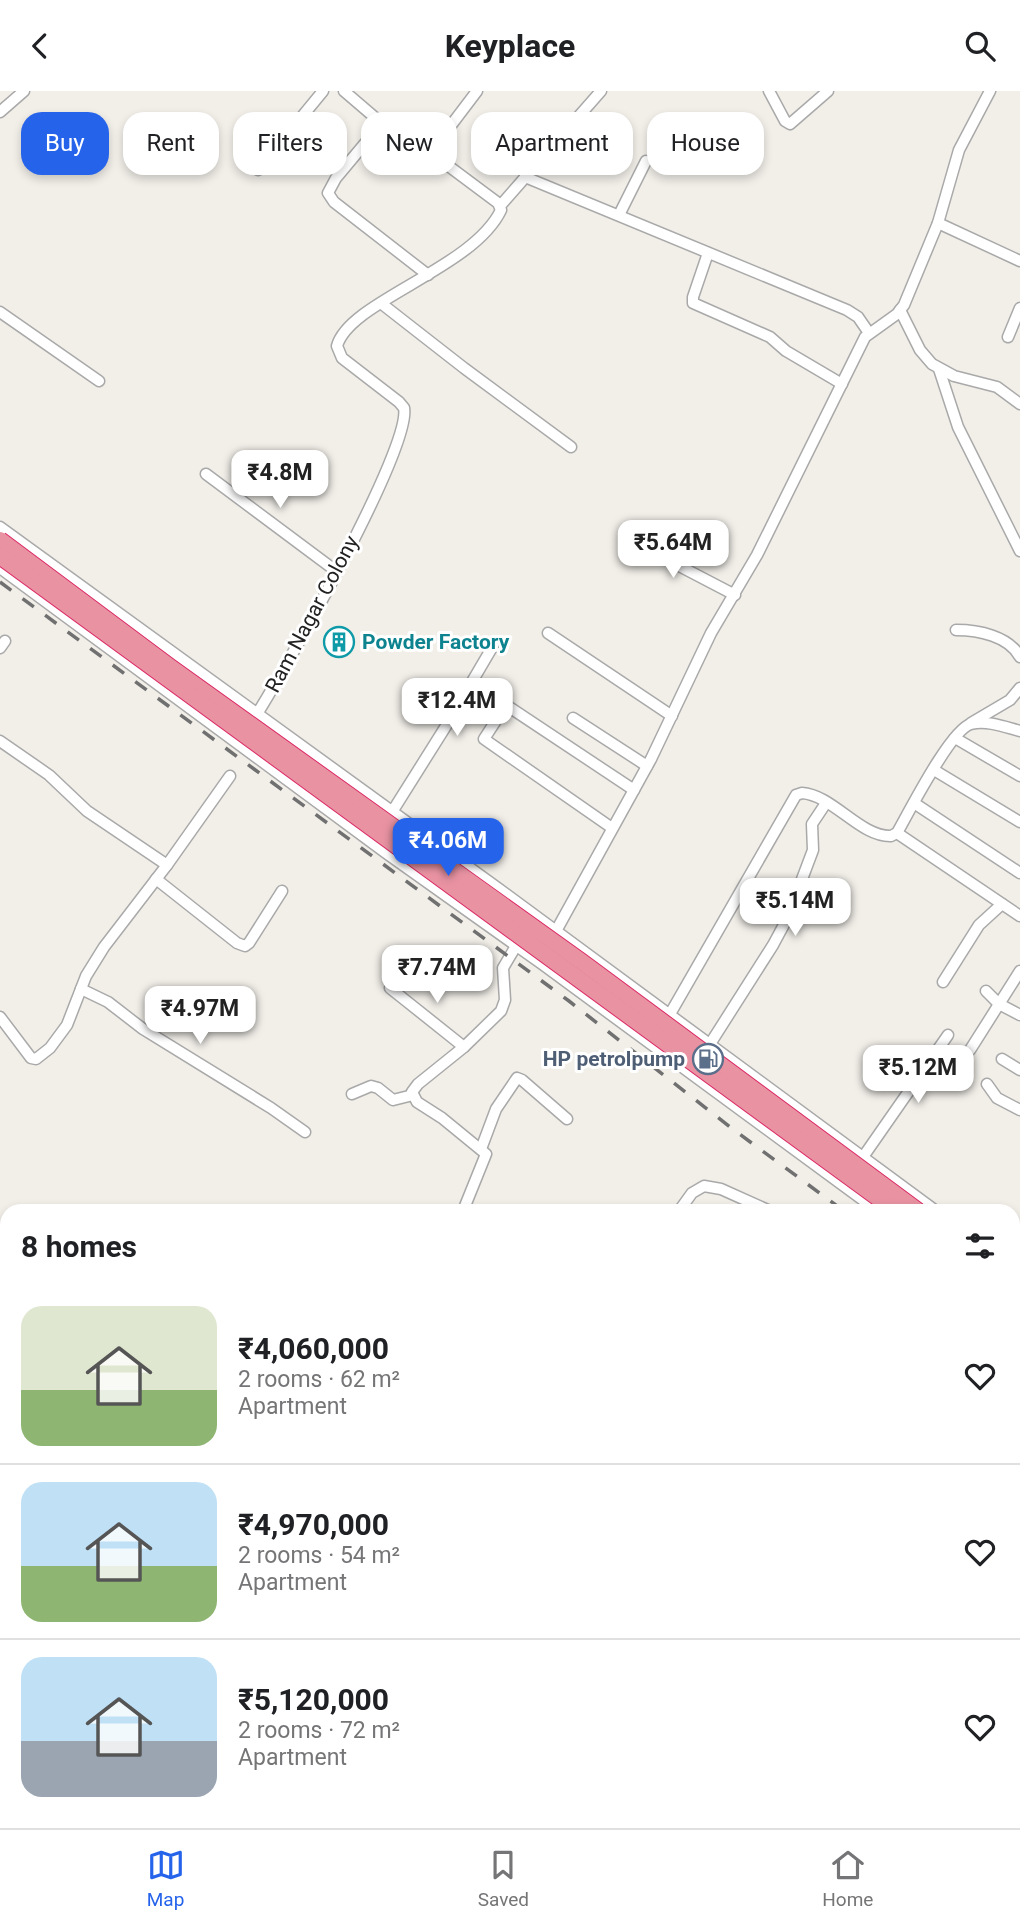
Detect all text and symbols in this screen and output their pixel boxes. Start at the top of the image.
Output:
icon: back [21,27,59,65]
text: Keyplace [445,27,575,65]
icon: search [961,27,999,65]
chip: Buy [21,112,109,175]
chip: Rent [123,112,219,175]
chip: Filters [233,112,347,175]
chip: New [361,112,457,175]
chip: Apartment [471,112,633,175]
chip: House [647,112,764,175]
pin: ₹4.8M [231,451,329,510]
text: ₹4.8M [247,459,313,486]
pin: ₹5.64M [616,521,730,580]
text: ₹5.64M [634,529,712,556]
street label: Ram Nagar Colony [261,531,364,697]
building icon: Powder Factory [322,625,356,659]
place label: Powder Factory [362,630,510,654]
pin: ₹12.4M [400,679,514,738]
text: ₹12.4M [418,687,496,714]
pin: ₹4.06M [391,819,505,878]
text: ₹4.06M [409,827,487,854]
pin: ₹5.14M [738,879,852,938]
text: ₹5.14M [756,887,834,914]
pin: ₹7.74M [380,946,494,1005]
text: ₹7.74M [398,954,476,981]
pin: ₹4.97M [143,986,257,1046]
text: ₹4.97M [161,995,239,1022]
fuel station icon: HP petrolpump [691,1042,725,1076]
pin: ₹5.12M [861,1045,975,1105]
place label: HP petrolpump [543,1047,685,1071]
text: ₹5.12M [879,1054,957,1081]
icon: filters [961,1227,999,1265]
text: 8 homes [21,1229,137,1264]
text: ₹4,060,000 [238,1331,389,1366]
icon: home [77,1334,161,1418]
icon: heart [961,1357,999,1395]
text: 2 rooms · 62 m² [238,1366,400,1393]
text: Apartment [238,1393,347,1420]
text: ₹4,970,000 [238,1507,389,1542]
icon: home [77,1510,161,1594]
icon: heart [961,1533,999,1571]
text: 2 rooms · 54 m² [238,1542,400,1569]
text: Apartment [238,1569,347,1596]
text: ₹5,120,000 [238,1682,389,1717]
icon: home [77,1685,161,1769]
icon: heart [961,1708,999,1746]
text: 2 rooms · 72 m² [238,1717,400,1744]
text: Apartment [238,1744,347,1771]
tab: Map [147,1846,185,1911]
tab: Saved [478,1846,529,1911]
tab: Home [822,1846,873,1911]

